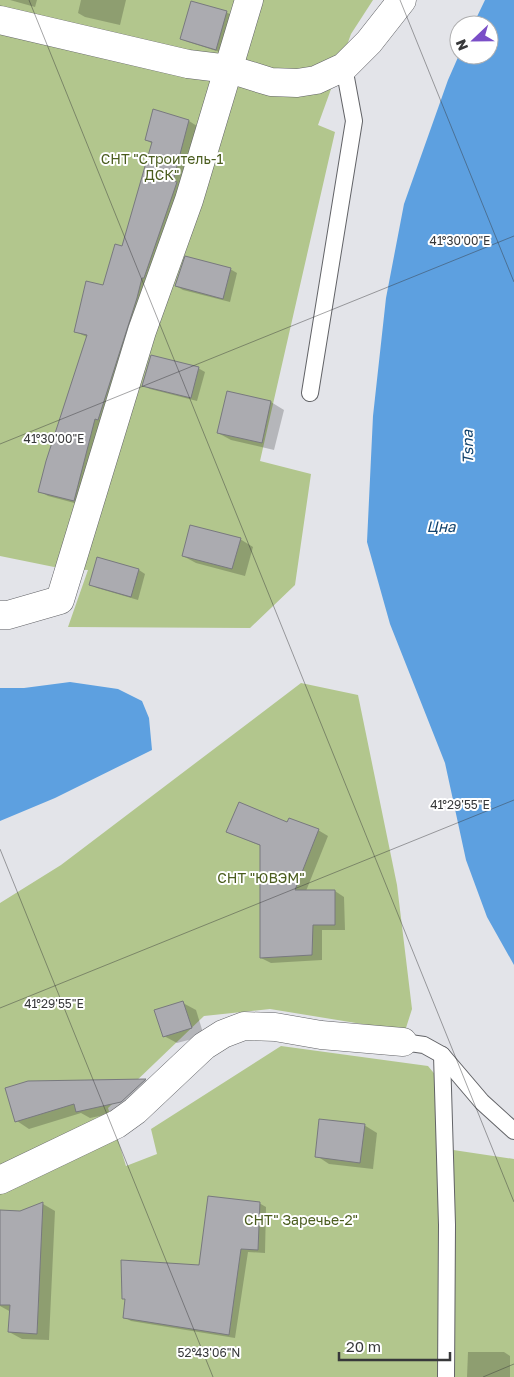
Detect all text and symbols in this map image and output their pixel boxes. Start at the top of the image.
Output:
north arrow [449,15,499,65]
text: N [452,37,471,53]
park label: СНТ "Строитель-1 ДСК" [101,150,223,183]
text: 41°30'00"E [430,233,490,248]
water label: Tsna [458,429,476,464]
text: 41°30'00"E [24,431,84,446]
water label: Цна [426,517,456,535]
text: 41°29'55"E [430,797,490,812]
park label: СНТ "ЮВЭМ" [217,869,305,886]
text: 41°29'55"E [24,996,84,1011]
park label: СНТ" Заречье-2" [244,1211,358,1228]
scale bar [339,1330,450,1362]
text: 20 m [346,1337,381,1355]
text: 52°43'06"N [177,1345,241,1360]

